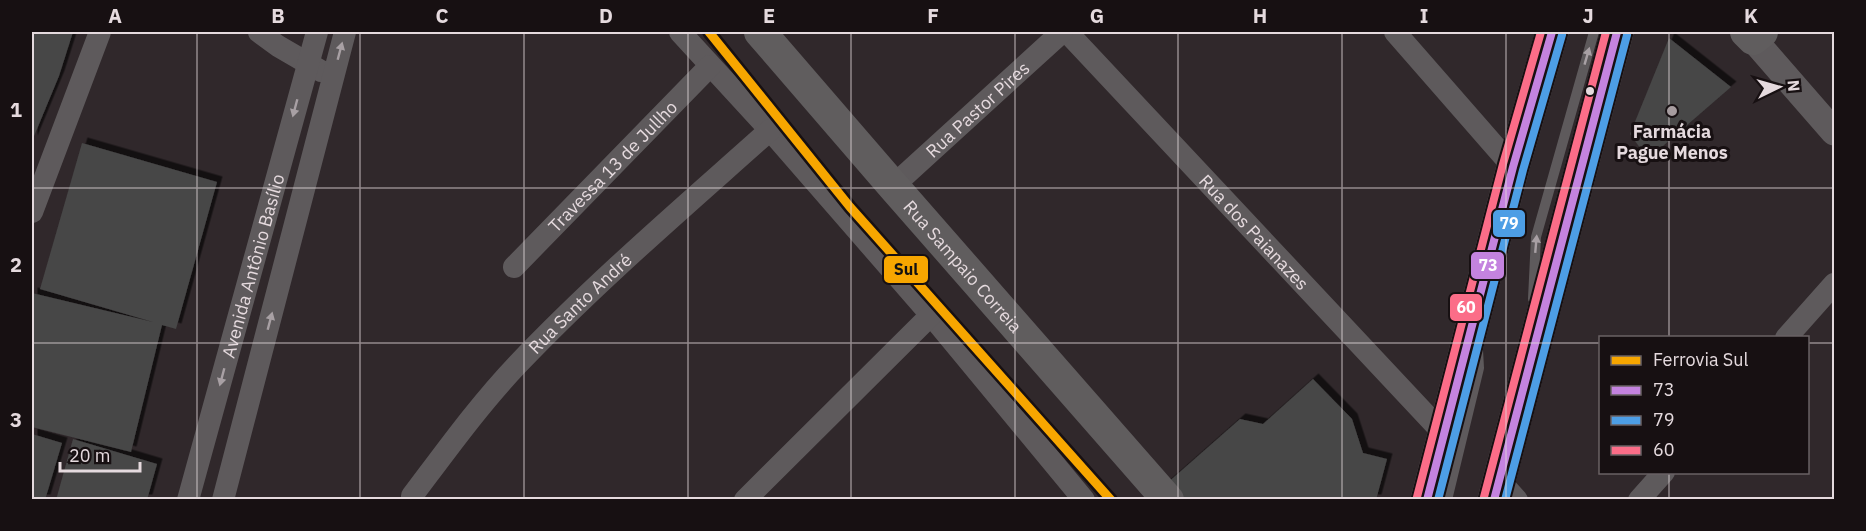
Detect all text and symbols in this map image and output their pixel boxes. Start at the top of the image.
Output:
text: A [108,2,122,29]
text: B [271,2,285,29]
text: C [435,2,449,29]
text: D [599,2,613,29]
text: E [763,2,775,29]
text: F [927,2,939,29]
text: G [1090,2,1104,29]
text: H [1253,2,1267,29]
text: I [1420,2,1428,29]
text: J [1582,2,1594,29]
text: K [1744,2,1758,29]
one-way arrow [336,42,345,60]
one-way arrow [1583,47,1592,65]
street label: Rua Pastor Pires [921,56,1034,162]
north arrow [1749,57,1809,117]
text: N [1783,79,1804,92]
unlabelled marker [1584,85,1596,97]
street label: Travessa 13 de Jullho [543,95,682,237]
text: 1 [10,96,22,123]
one-way arrow [290,99,299,117]
marker: Farmácia Pague Menos [1665,104,1679,118]
place label: Farmácia Pague Menos [1616,120,1728,164]
street label: Rua dos Paianazes [1195,169,1314,295]
street label: Avenida Antônio Basílio [216,171,289,360]
street label: Rua Sampaio Correia [899,195,1028,337]
line badge: 79 [1492,209,1526,238]
text: 79 [1499,213,1519,233]
one-way arrow [1531,234,1541,253]
street label: Rua Santo André [523,248,636,358]
text: 2 [10,251,22,278]
line badge: 73 [1470,251,1505,280]
line badge: Sul [883,255,929,284]
text: 73 [1478,255,1498,275]
text: Sul [894,259,918,279]
line badge: 60 [1449,293,1483,322]
text: 60 [1456,297,1476,317]
one-way arrow [265,312,275,330]
legend [1599,336,1809,474]
text: Ferrovia Sul [1653,348,1748,371]
one-way arrow [217,368,226,386]
text: 73 [1653,378,1675,401]
text: 3 [10,406,22,433]
text: 79 [1653,408,1675,431]
scale bar [60,435,140,473]
text: 60 [1653,438,1675,461]
text: 20 m [69,444,111,467]

